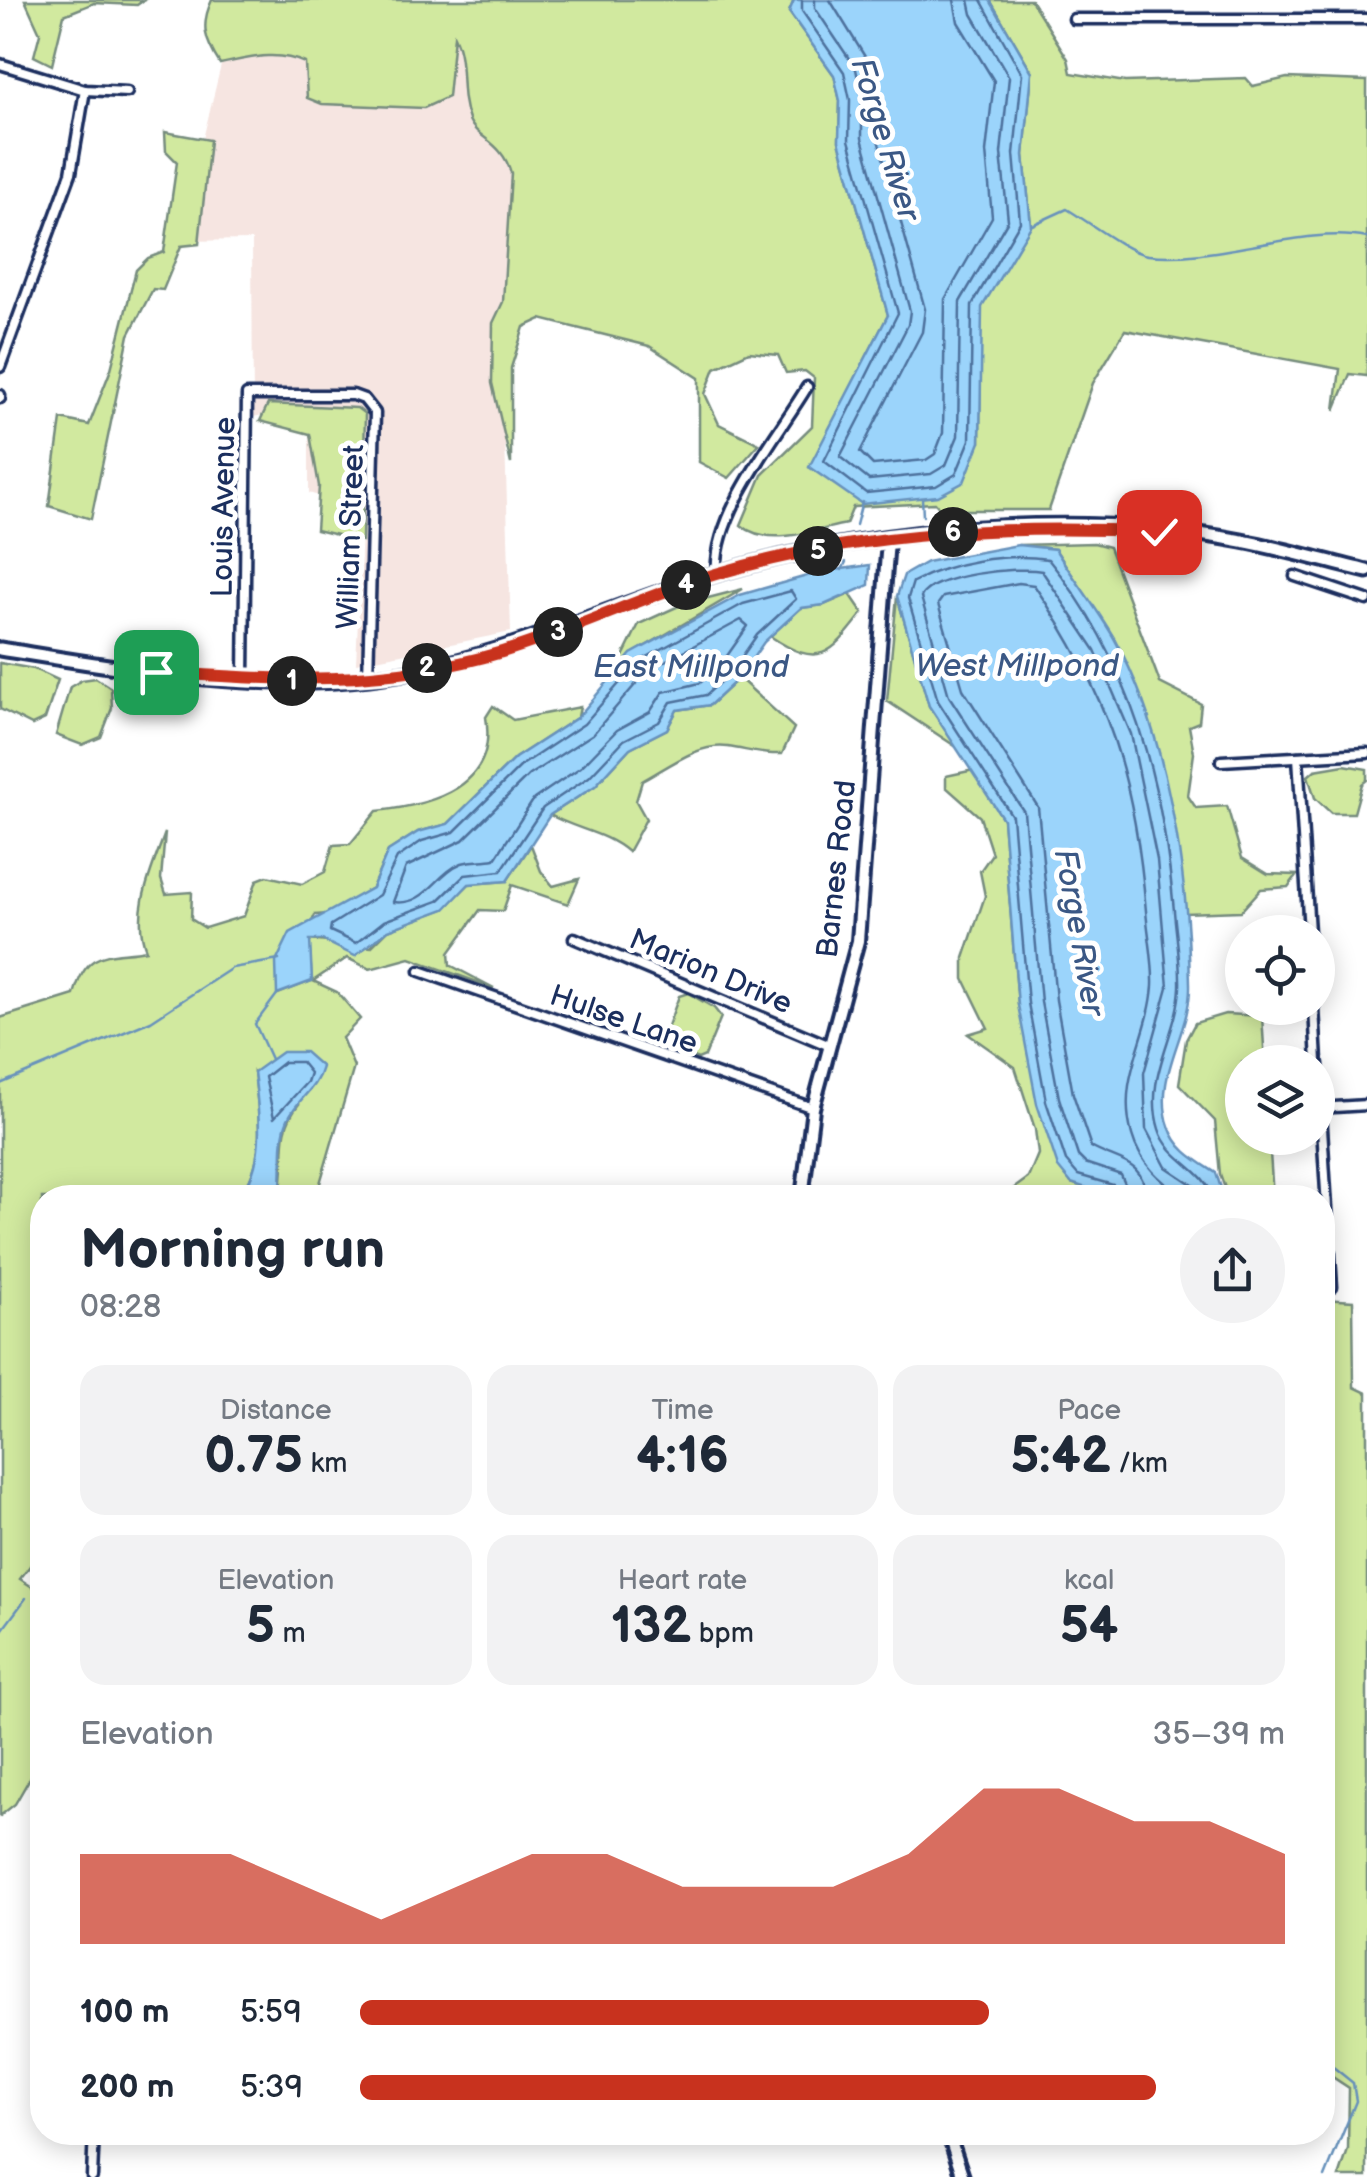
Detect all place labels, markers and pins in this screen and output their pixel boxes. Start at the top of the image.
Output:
pin [1117,490,1202,575]
pin: 6 [928,507,978,557]
pin: 5 [793,526,843,576]
pin: 4 [661,560,711,610]
pin: 3 [533,607,583,657]
pin [114,630,199,715]
pin: 2 [402,643,452,693]
pin: 1 [267,656,317,706]

